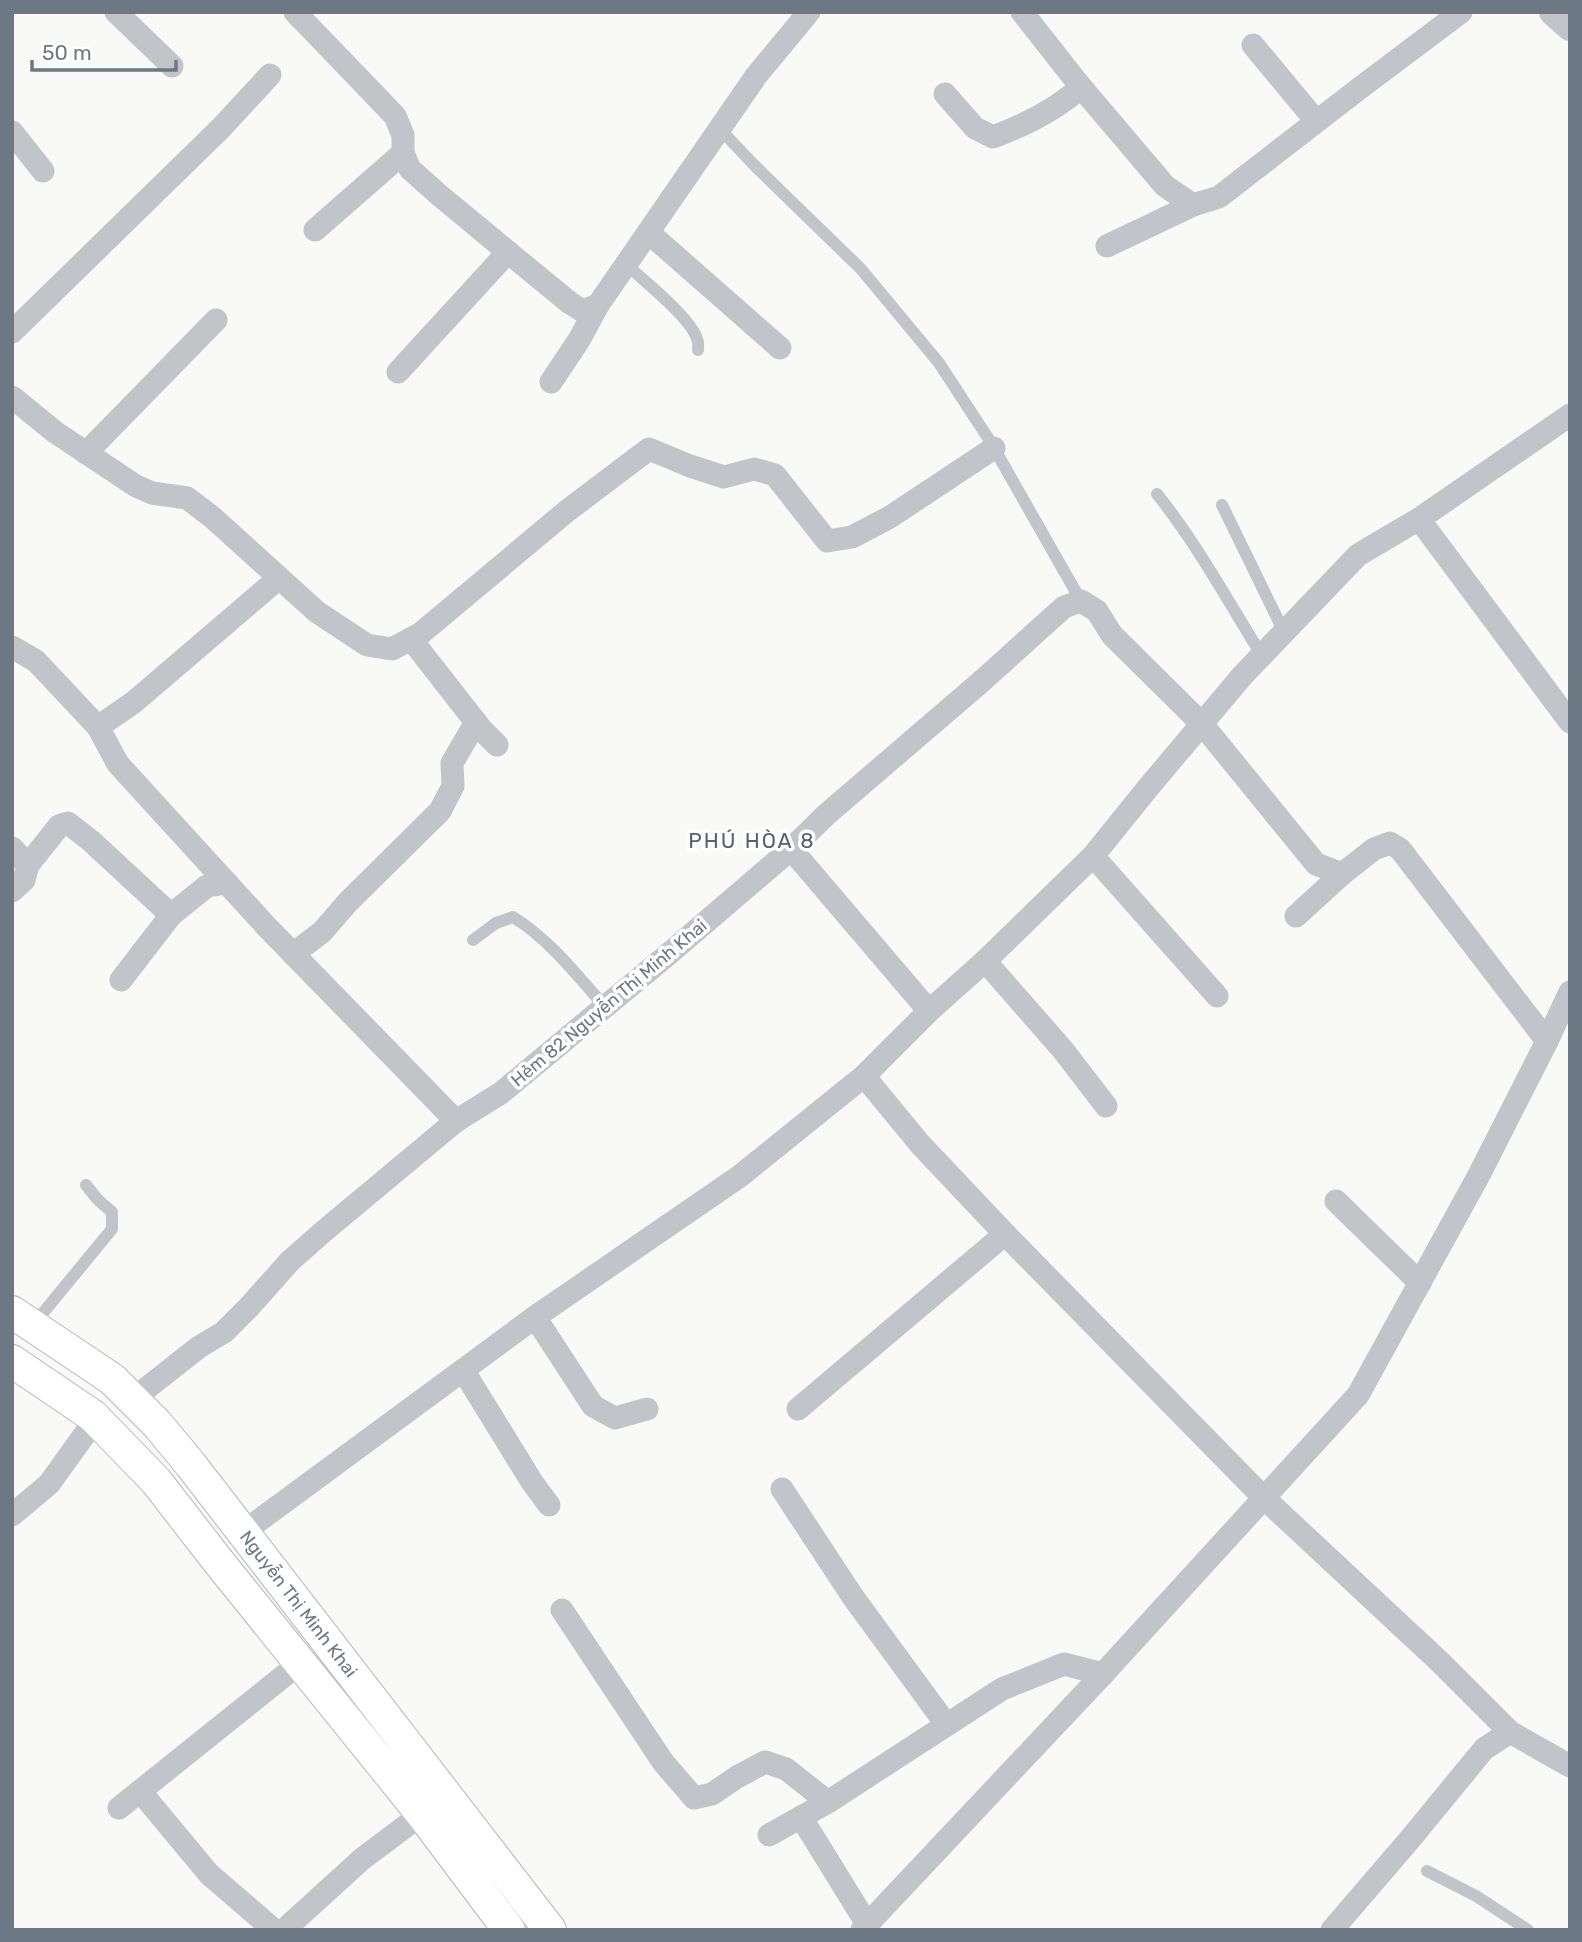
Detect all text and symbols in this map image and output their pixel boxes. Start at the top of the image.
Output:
scale bar [32,28,175,72]
text: 50 m [42,40,92,65]
district label: PHÚ HÒA 8 [688,828,816,853]
street label: Hẻm 82 Nguyễn Thị Minh Khai [506,914,711,1091]
street label: Nguyễn Thị Minh Khai [235,1526,362,1682]

